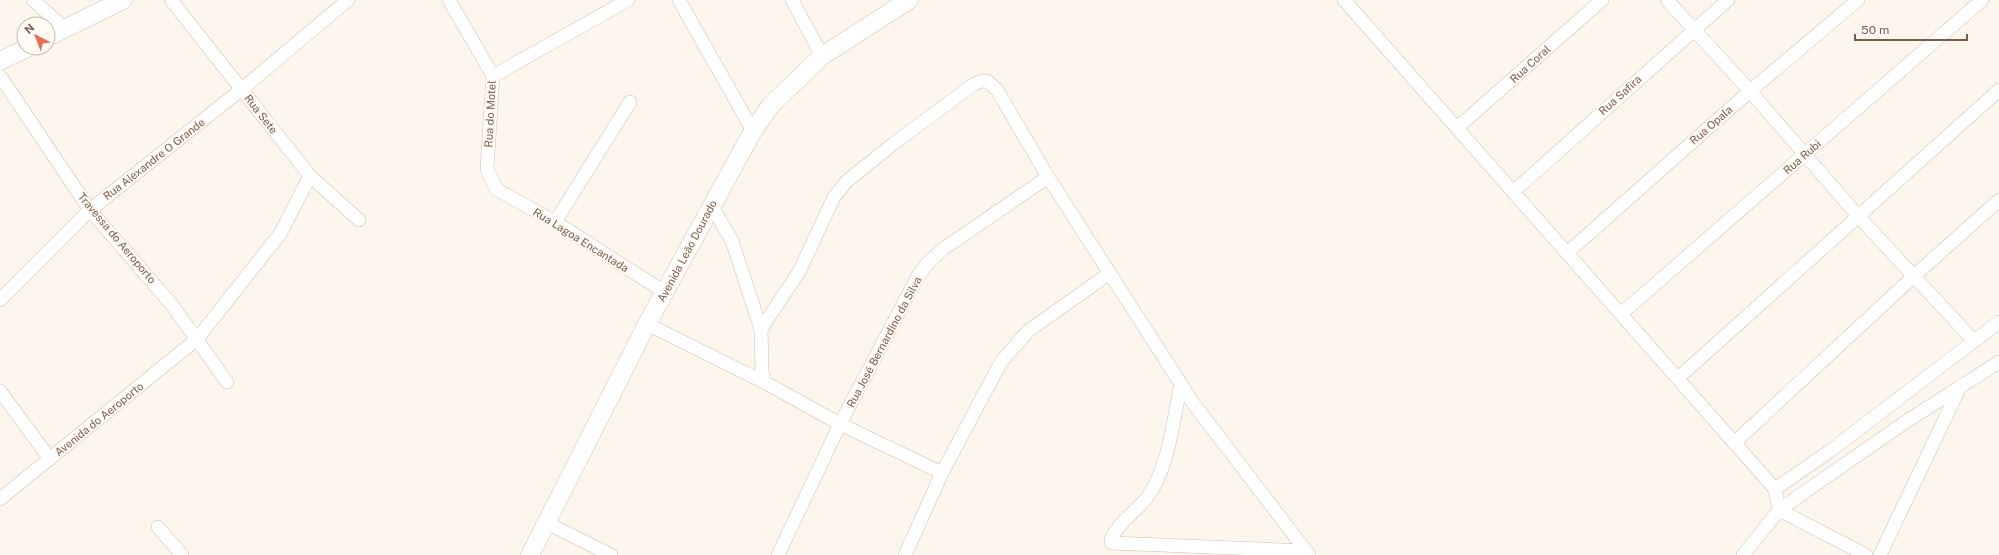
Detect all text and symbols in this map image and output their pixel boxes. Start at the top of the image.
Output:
north arrow [16,16,56,56]
scale bar [1855,16,1967,42]
text: N [22,21,37,36]
text: 50 m [1861,23,1889,37]
street label: Rua Coral [1507,43,1553,85]
street label: Rua Safira [1596,73,1644,117]
street label: Rua do Motel [482,80,498,148]
street label: Rua Sete [242,92,280,136]
street label: Rua Opala [1687,103,1735,147]
street label: Rua Alexandre O Grande [101,116,207,202]
street label: Rua Rubi [1781,138,1823,176]
street label: Travessa do Aeroporto [76,190,158,286]
street label: Avenida Leão Dourado [655,198,719,304]
street label: Rua Lagoa Encantada [531,206,631,274]
street label: Rua José Bernardino da Silva [844,275,924,409]
street label: Avenida do Aeroporto [52,380,146,458]

